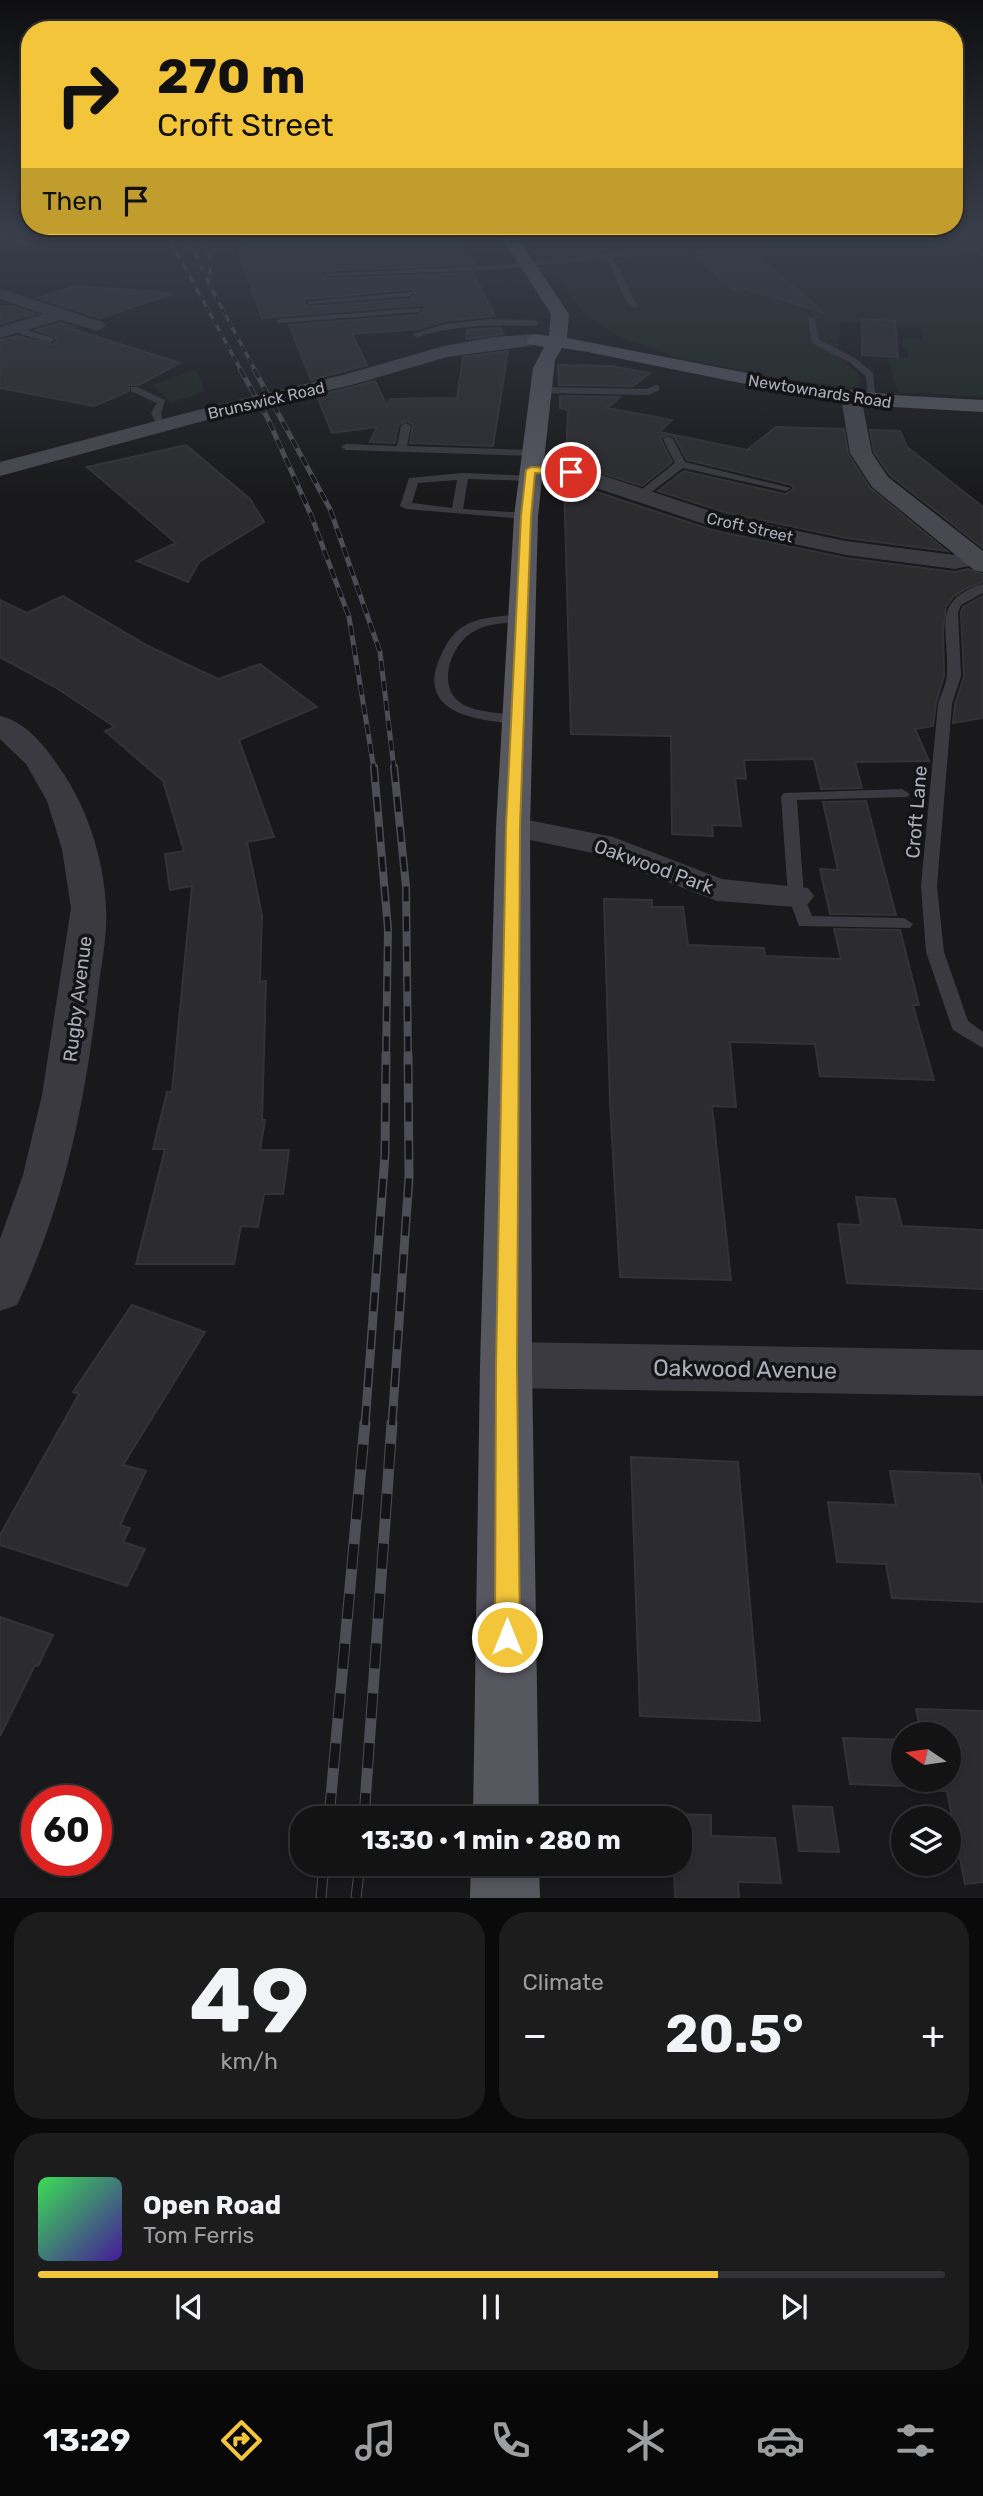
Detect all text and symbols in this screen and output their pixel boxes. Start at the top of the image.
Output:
text: 270 m [157,47,306,105]
icon: right [42,49,133,140]
text: Croft Street [157,106,334,144]
icon: arrive [117,182,155,220]
text: Then [42,186,103,217]
street label: Newtownards Road [747,371,893,412]
street label: Brunswick Road [206,378,326,423]
pin [541,442,601,502]
icon: arrive [552,453,590,491]
street label: Croft Street [705,508,795,547]
street label: Croft Lane [901,765,932,859]
street label: Oakwood Park [591,834,717,899]
street label: Rugby Avenue [58,935,97,1063]
street label: Oakwood Avenue [653,1353,837,1385]
position arrow [470,1600,544,1674]
north arrow [891,1722,961,1792]
map controls [891,1722,961,1876]
speed limit sign: 60 [21,1785,112,1876]
button: layers [891,1806,961,1876]
text: 13:30 · 1 min · 280 m [361,1825,621,1856]
text: 49 [189,1947,309,2055]
text: Climate [523,1968,604,1996]
text: 20.5° [665,2003,804,2065]
text: − [523,2012,547,2058]
text: + [921,2012,945,2058]
text: km/h [221,2047,278,2075]
text: Open Road [143,2190,281,2221]
text: Tom Ferris [143,2221,254,2249]
icon: previous [170,2288,208,2326]
icon: pause [472,2288,510,2326]
icon: next [775,2288,813,2326]
icon: directions [217,2416,266,2465]
icon: music [351,2416,400,2465]
icon: phone [486,2416,535,2465]
icon: climate [621,2416,670,2465]
icon: car [756,2416,805,2465]
icon: filters [891,2416,940,2465]
text: 13:29 [43,2421,131,2459]

